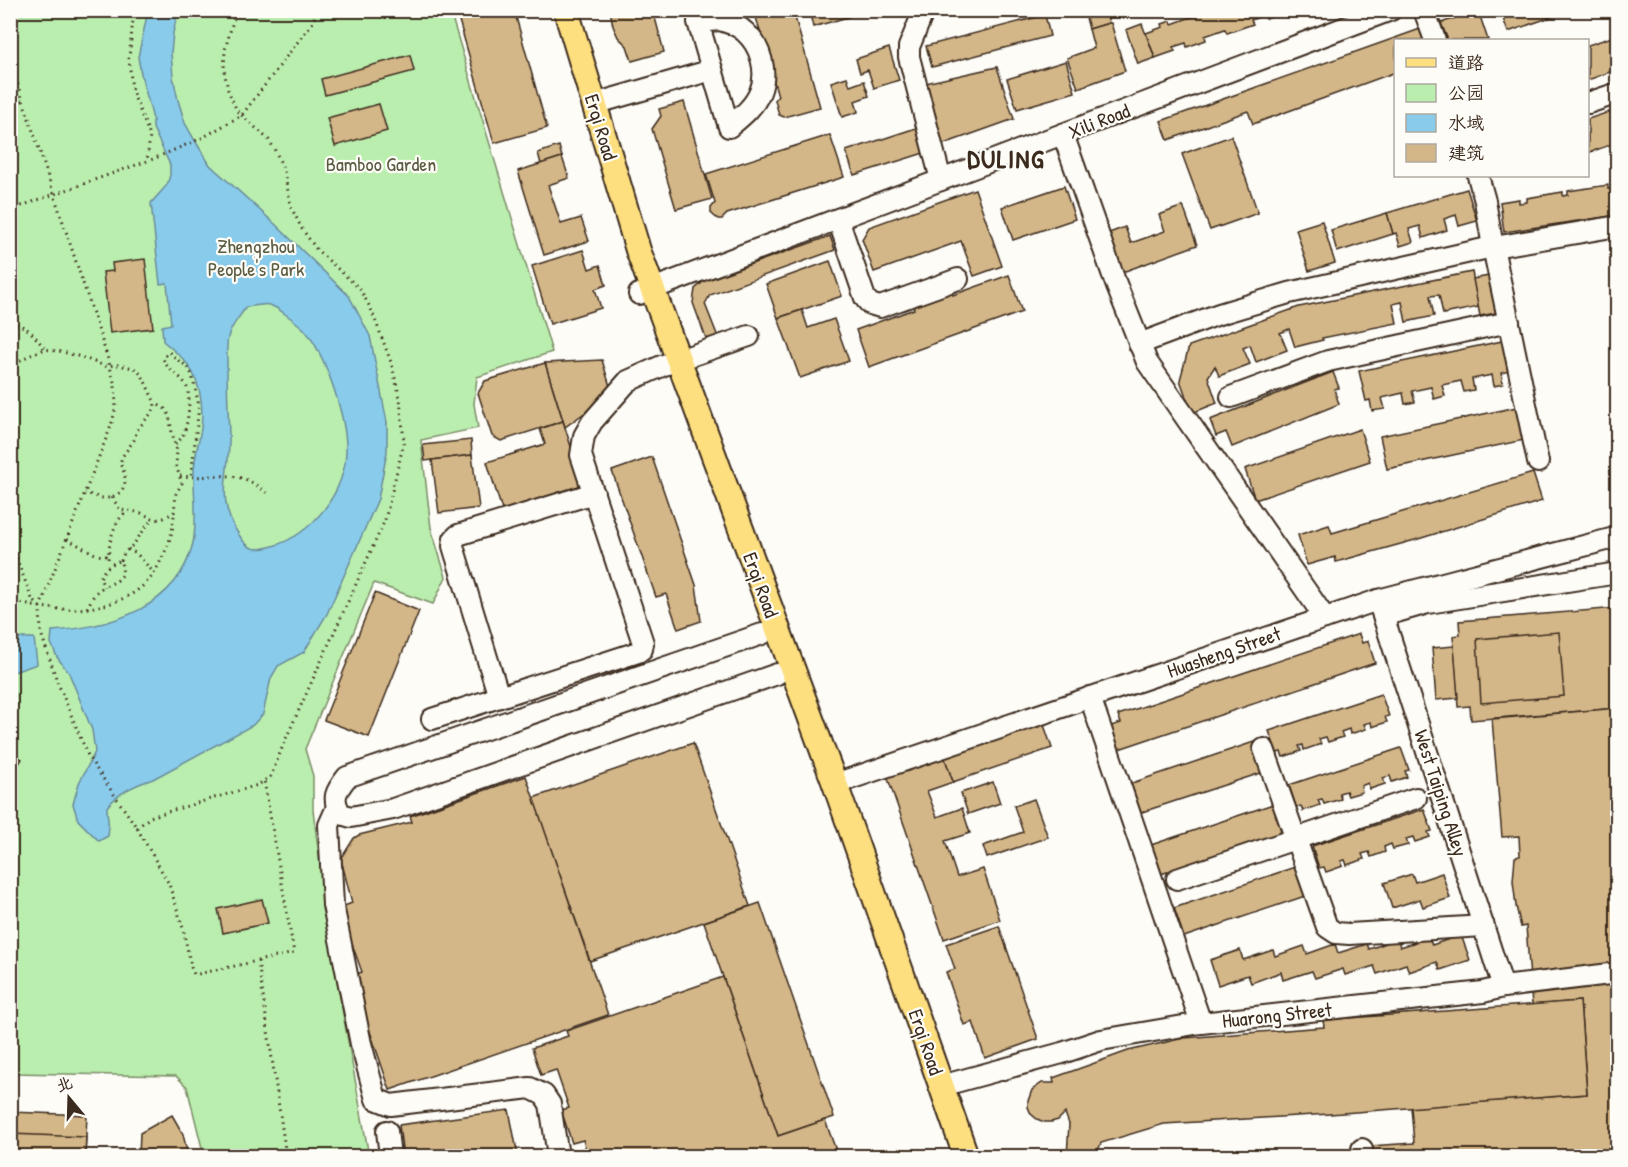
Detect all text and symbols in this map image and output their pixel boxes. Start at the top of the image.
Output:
legend [1394,39,1589,177]
text: 道路 [1448,50,1484,75]
text: 公园 [1448,80,1484,105]
street label: Erqi Road [579,91,624,163]
street label: Xili Road [1064,96,1134,145]
text: 水域 [1448,110,1484,135]
text: 建筑 [1448,140,1484,165]
district label: DULING [967,141,1045,176]
park label: Bamboo Garden [326,150,436,177]
park label: Zhengzhou People's Park [208,232,304,282]
street label: Erqi Road [737,548,786,621]
street label: Huasheng Street [1163,619,1285,684]
street label: West Taiping Alley [1408,726,1475,860]
street label: Huarong Street [1221,995,1334,1034]
street label: Erqi Road [903,1005,950,1078]
north arrow [39,1068,99,1128]
text: 北 [53,1071,75,1097]

